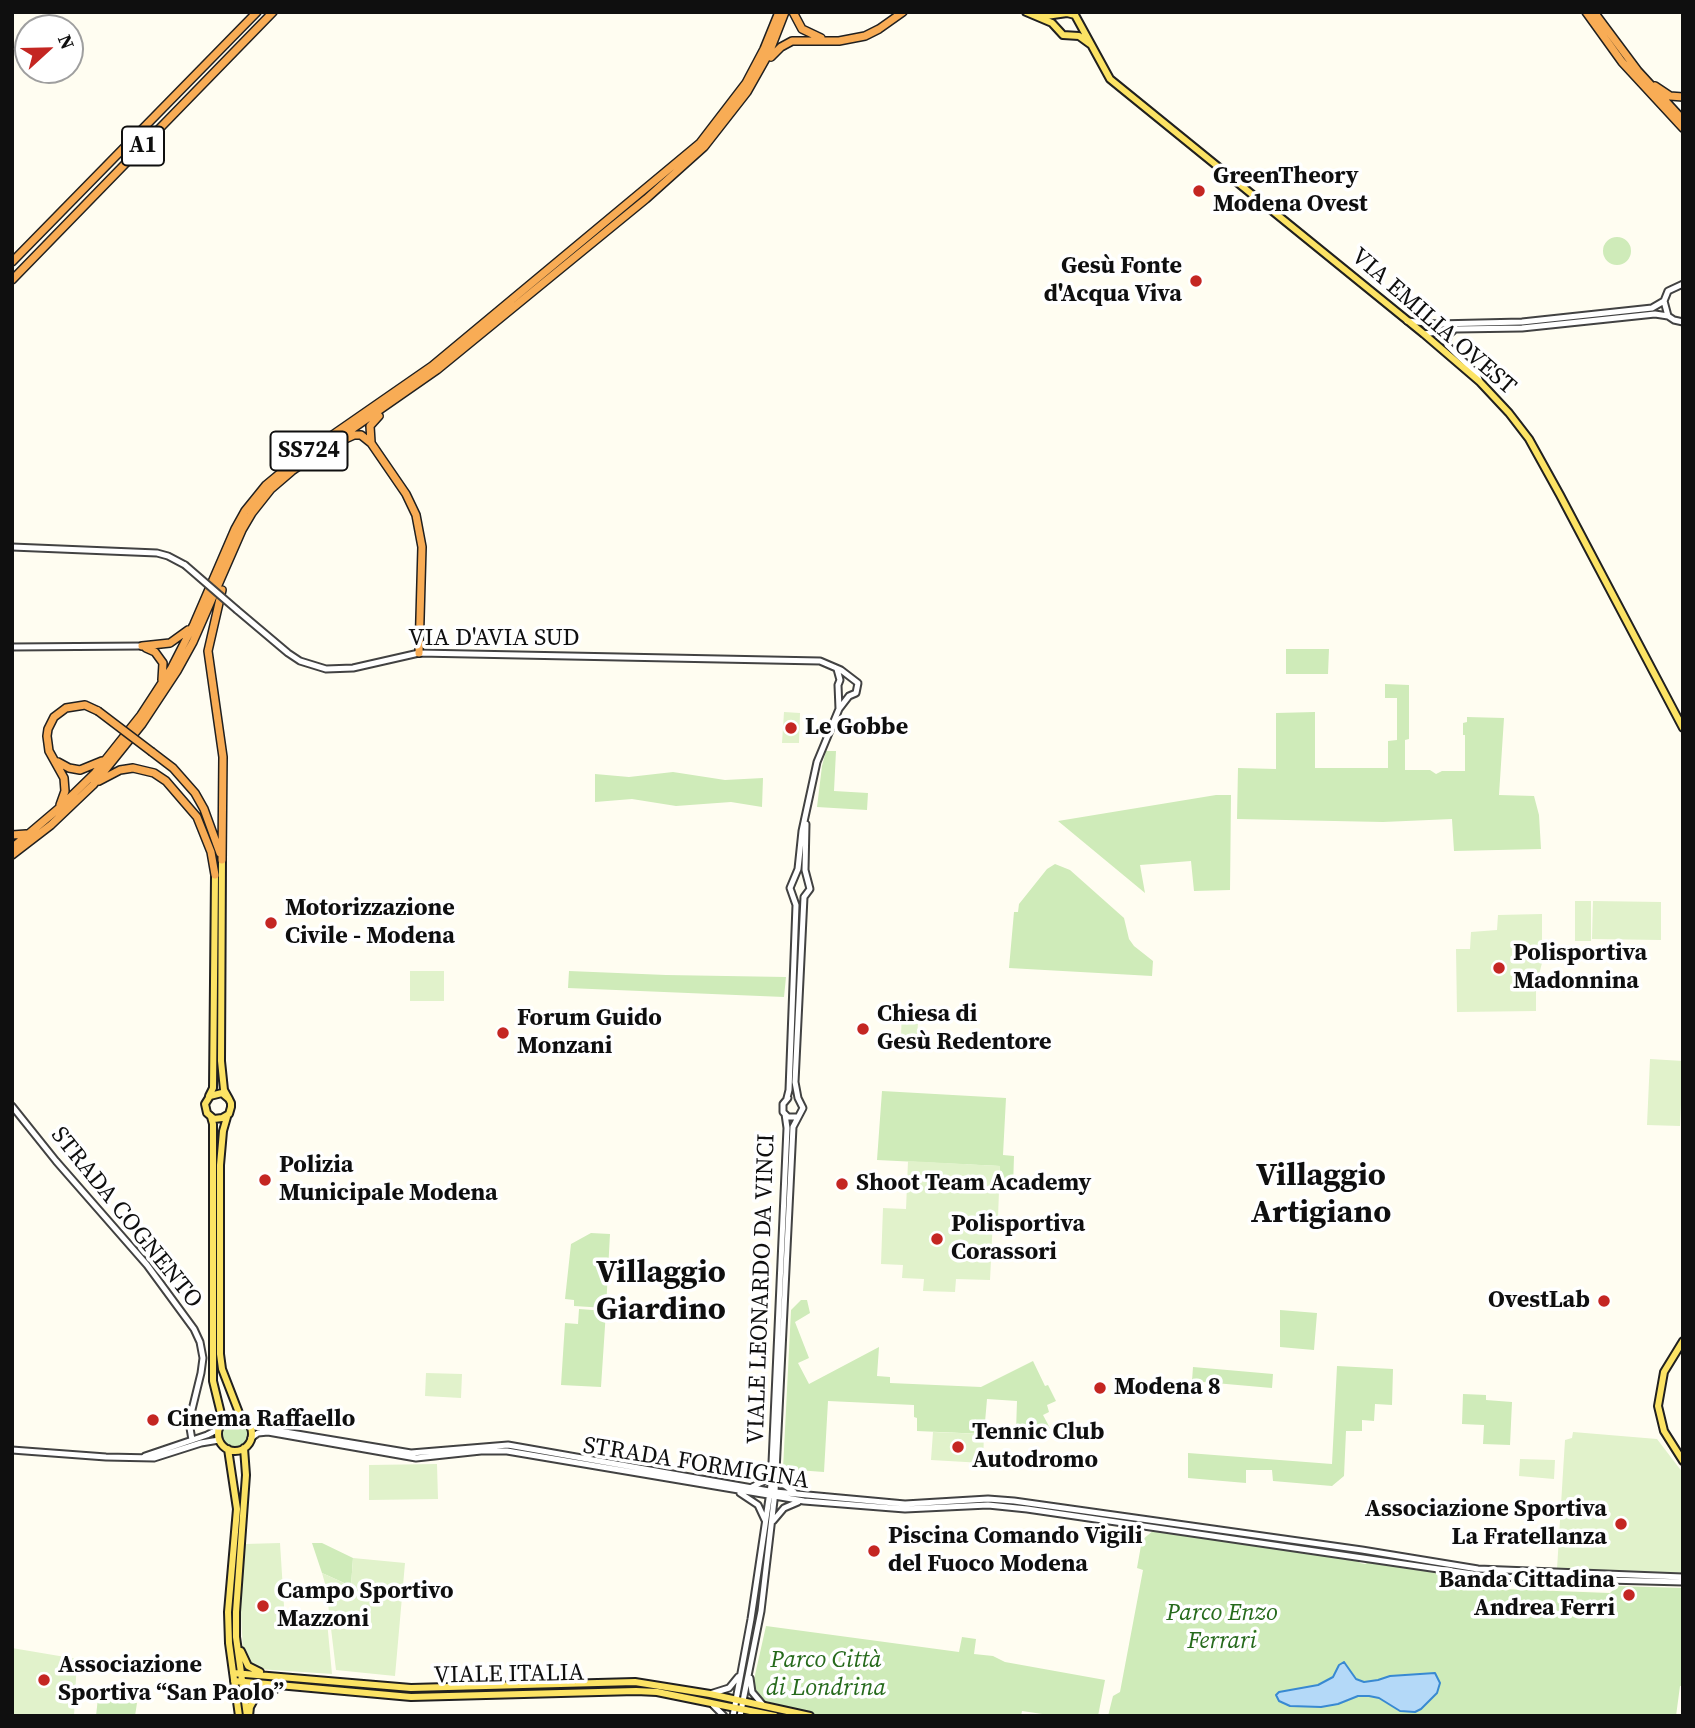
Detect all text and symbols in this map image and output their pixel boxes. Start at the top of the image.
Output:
north arrow [14,14,84,84]
text: N [52,31,81,53]
road number: A1 [122,127,164,166]
place label: GreenTheory Modena Ovest [1213,163,1368,219]
marker: GreenTheory Modena Ovest [1191,183,1207,199]
street label: VIA EMILIA OVEST [1345,243,1521,401]
place label: Gesù Fonte d'Acqua Viva [1044,253,1182,309]
marker: Gesù Fonte d'Acqua Viva [1188,273,1204,289]
road number: SS724 [270,432,348,471]
street label: VIA D'AVIA SUD [408,625,580,653]
place label: Le Gobbe [805,714,908,742]
marker: Le Gobbe [783,720,799,736]
place label: Motorizzazione Civile - Modena [285,895,455,951]
marker: Motorizzazione Civile - Modena [263,915,279,931]
place label: Polisportiva Madonnina [1513,940,1647,996]
marker: Polisportiva Madonnina [1491,960,1507,976]
place label: Chiesa di Gesù Redentore [877,1001,1051,1057]
place label: Forum Guido Monzani [517,1005,662,1061]
marker: Chiesa di Gesù Redentore [855,1021,871,1037]
marker: Forum Guido Monzani [495,1025,511,1041]
street label: STRADA COGNENTO [44,1122,208,1314]
street label: VIALE LEONARDO DA VINCI [742,1133,782,1445]
place label: Polizia Municipale Modena [279,1152,498,1208]
district label: Villaggio Artigiano [1251,1158,1391,1233]
place label: Shoot Team Academy [856,1170,1091,1198]
marker: Polizia Municipale Modena [257,1172,273,1188]
marker: Shoot Team Academy [834,1176,850,1192]
place label: Polisportiva Corassori [951,1211,1085,1267]
marker: Polisportiva Corassori [929,1231,945,1247]
district label: Villaggio Giardino [596,1255,726,1330]
place label: OvestLab [1488,1287,1590,1315]
marker: OvestLab [1596,1293,1612,1309]
place label: Modena 8 [1114,1374,1221,1402]
marker: Modena 8 [1092,1380,1108,1396]
place label: Cinema Raffaello [167,1406,355,1434]
marker: Cinema Raffaello [145,1412,161,1428]
place label: Tennic Club Autodromo [972,1419,1104,1475]
street label: STRADA FORMIGINA [581,1432,811,1496]
marker: Tennic Club Autodromo [950,1439,966,1455]
place label: Associazione Sportiva La Fratellanza [1365,1496,1607,1552]
marker: Associazione Sportiva La Fratellanza [1613,1516,1629,1532]
place label: Piscina Comando Vigili del Fuoco Modena [888,1523,1143,1579]
marker: Piscina Comando Vigili del Fuoco Modena [866,1543,882,1559]
place label: Banda Cittadina Andrea Ferri [1438,1567,1615,1623]
place label: Campo Sportivo Mazzoni [277,1578,454,1634]
marker: Banda Cittadina Andrea Ferri [1621,1587,1637,1603]
marker: Campo Sportivo Mazzoni [255,1598,271,1614]
park label: Parco Enzo Ferrari [1166,1600,1278,1656]
park label: Parco Città di Londrina [766,1647,886,1703]
place label: Associazione Sportiva “San Paolo” [58,1652,284,1708]
street label: VIALE ITALIA [433,1659,585,1691]
marker: Associazione Sportiva “San Paolo” [36,1672,52,1688]

